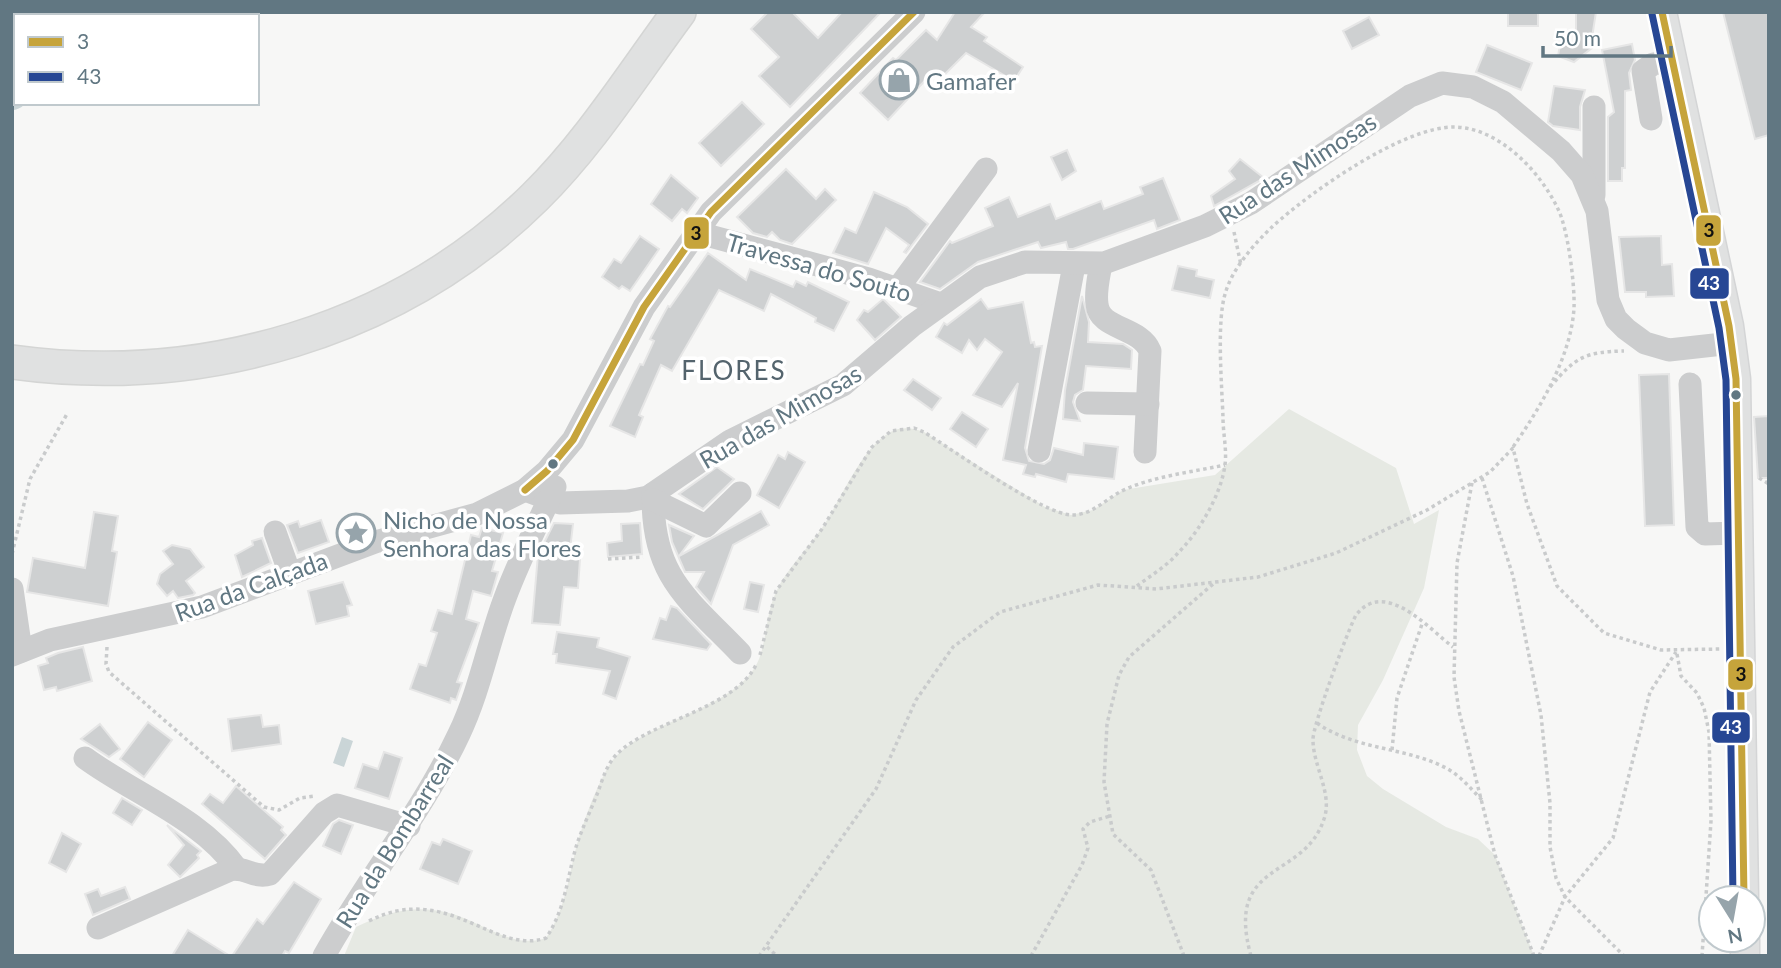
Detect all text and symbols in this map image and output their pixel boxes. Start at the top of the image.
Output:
legend [14,14,259,105]
scale bar [1543,14,1671,58]
text: 50 m [1554,25,1601,50]
text: 3 [77,28,89,53]
shop icon: Gamafer [878,59,920,101]
text: 43 [77,63,101,88]
place label: Gamafer [926,66,1017,95]
street label: Rua das Mimosas [1213,106,1381,230]
line badge: 3 [1695,214,1722,247]
line badge: 3 [683,216,710,250]
text: 3 [1703,218,1715,241]
text: 3 [690,221,702,244]
street label: Travessa do Souto [723,227,915,307]
line badge: 43 [1689,267,1730,300]
text: 43 [1698,271,1720,294]
district label: FLORES [681,354,787,386]
street label: Rua das Mimosas [694,358,866,474]
unlabelled marker [1729,388,1743,402]
unlabelled marker [546,457,560,471]
place label: Nicho de Nossa Senhora das Flores [383,505,581,562]
place icon: Nicho de Nossa Senhora das Flores [335,512,377,554]
street label: Rua da Calçada [171,545,331,627]
line badge: 3 [1727,658,1754,691]
text: 3 [1735,662,1747,685]
line badge: 43 [1711,711,1751,744]
text: 43 [1720,715,1742,738]
street label: Rua da Bombarreal [329,749,459,933]
north arrow [1697,884,1767,954]
text: N [1726,923,1745,949]

